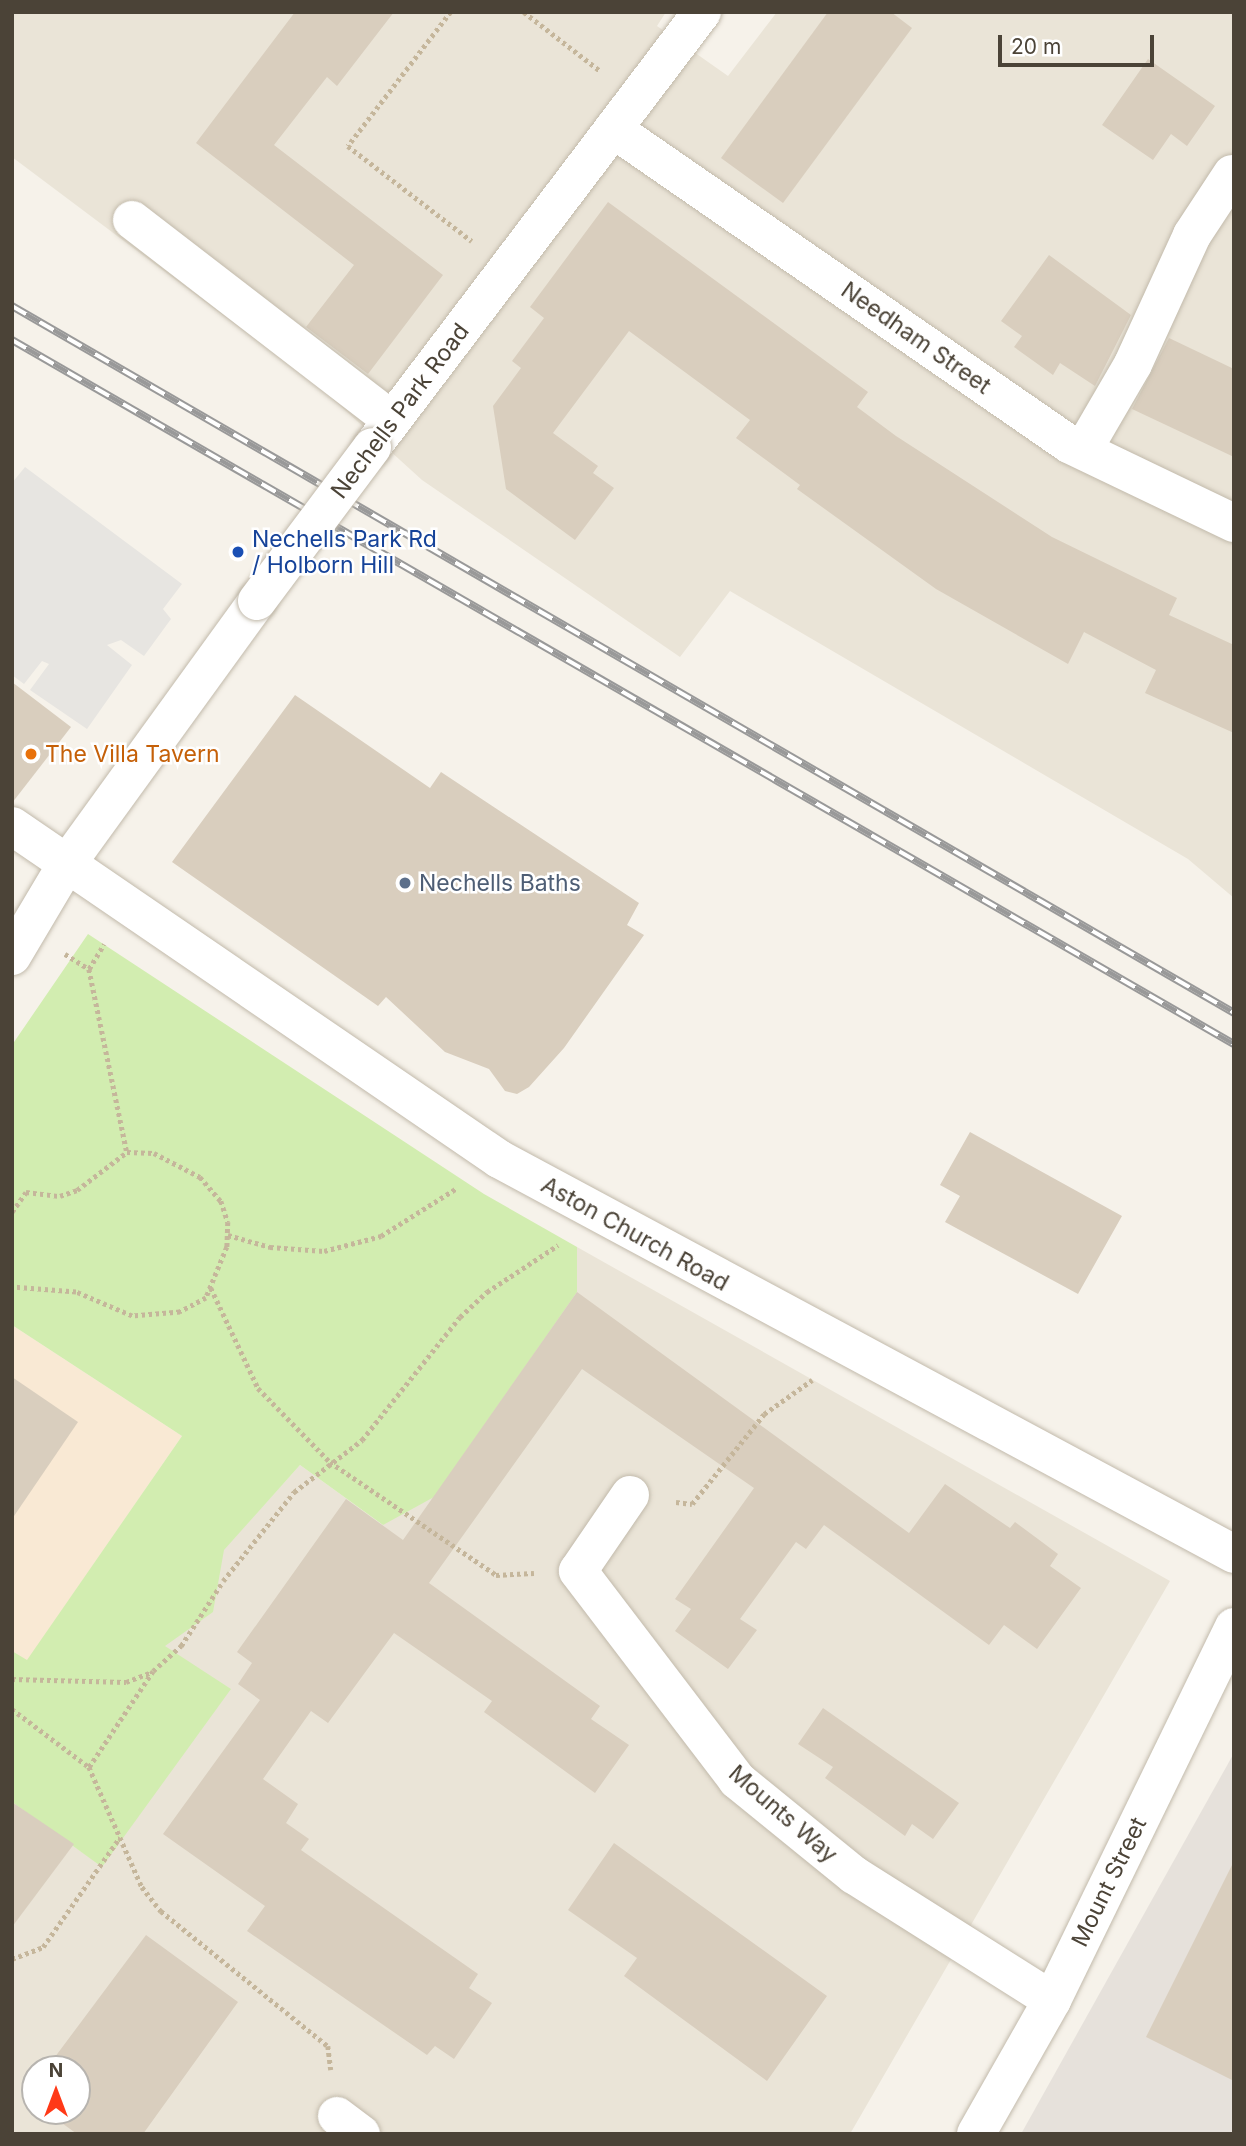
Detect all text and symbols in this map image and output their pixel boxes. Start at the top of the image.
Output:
scale bar [1001,21,1157,65]
text: 20 m [1011,34,1061,59]
street label: Needham Street [836,276,996,400]
street label: Nechells Park Road [325,318,475,504]
place label: Nechells Park Rd / Holborn Hill [252,525,437,579]
marker: Nechells Park Rd / Holborn Hill [230,544,246,560]
place label: The Villa Tavern [45,740,220,768]
marker: The Villa Tavern [23,746,39,762]
place label: Nechells Baths [419,869,581,897]
marker: Nechells Baths [397,875,413,891]
street label: Aston Church Road [536,1171,734,1297]
street label: Mounts Way [723,1759,843,1869]
street label: Mount Street [1066,1813,1152,1951]
north arrow [21,2055,91,2125]
text: N [49,2059,63,2082]

